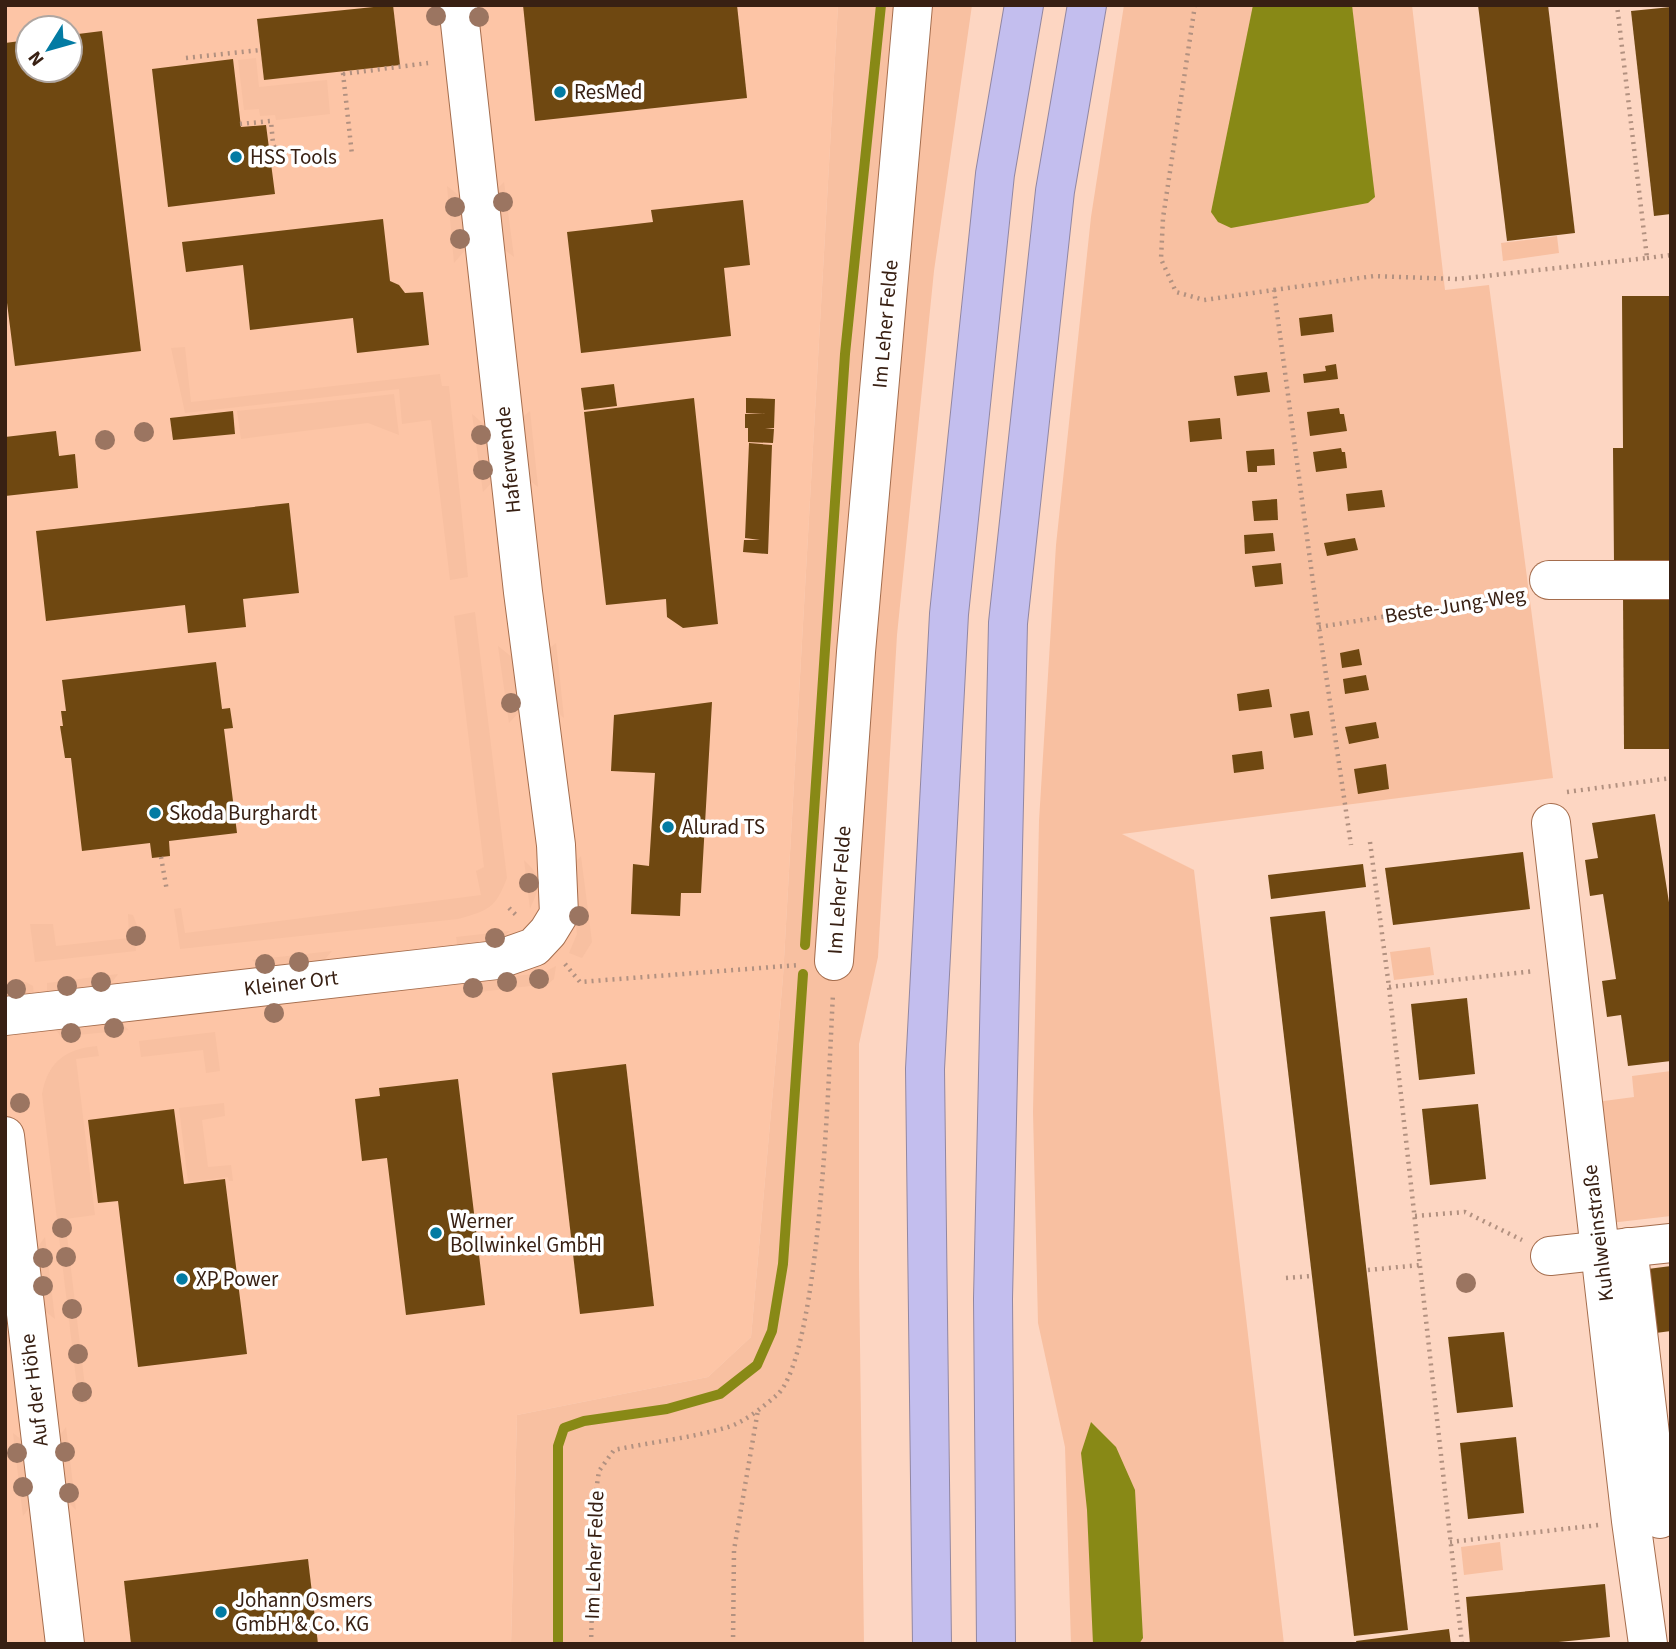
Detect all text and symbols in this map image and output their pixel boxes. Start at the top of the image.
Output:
north arrow [14,14,84,84]
text: N [22,45,51,72]
place label: ResMed [574,77,642,107]
marker: ResMed [552,84,568,100]
place label: HSS Tools [250,142,337,172]
marker: HSS Tools [228,149,244,165]
street label: Im Leher Felde [864,259,906,389]
street label: Haferwende [487,405,529,515]
street label: Beste-Jung-Weg [1383,579,1528,631]
place label: Skoda Burghardt [169,798,317,828]
marker: Skoda Burghardt [147,805,163,821]
place label: Alurad TS [682,812,765,842]
marker: Alurad TS [660,819,676,835]
street label: Im Leher Felde [820,825,858,955]
street label: Kleiner Ort [242,962,340,1004]
street label: Kuhlweinstraße [1575,1163,1621,1303]
place label: Werner Bollwinkel GmbH [450,1206,602,1260]
marker: Werner Bollwinkel GmbH [428,1225,444,1241]
place label: XP Power [196,1264,279,1294]
marker: XP Power [174,1271,190,1287]
street label: Auf der Höhe [12,1332,56,1448]
street label: Im Leher Felde [577,1490,611,1620]
place label: Johann Osmers GmbH & Co. KG [235,1585,372,1639]
marker: Johann Osmers GmbH & Co. KG [213,1604,229,1620]

